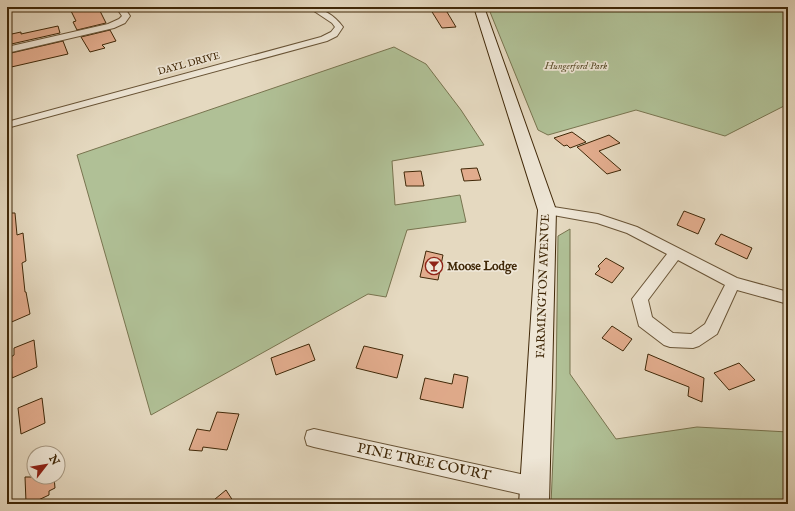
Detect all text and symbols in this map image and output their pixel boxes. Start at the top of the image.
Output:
street label: DAYL DRIVE [156,49,222,79]
park label: Hungerford Park [544,60,607,73]
street label: FARMINGTON AVENUE [533,213,553,359]
bar icon: Moose Lodge [424,256,444,276]
place label: Moose Lodge [447,259,517,275]
street label: PINE TREE COURT [356,439,493,485]
north arrow [26,445,66,485]
text: N [45,452,62,468]

